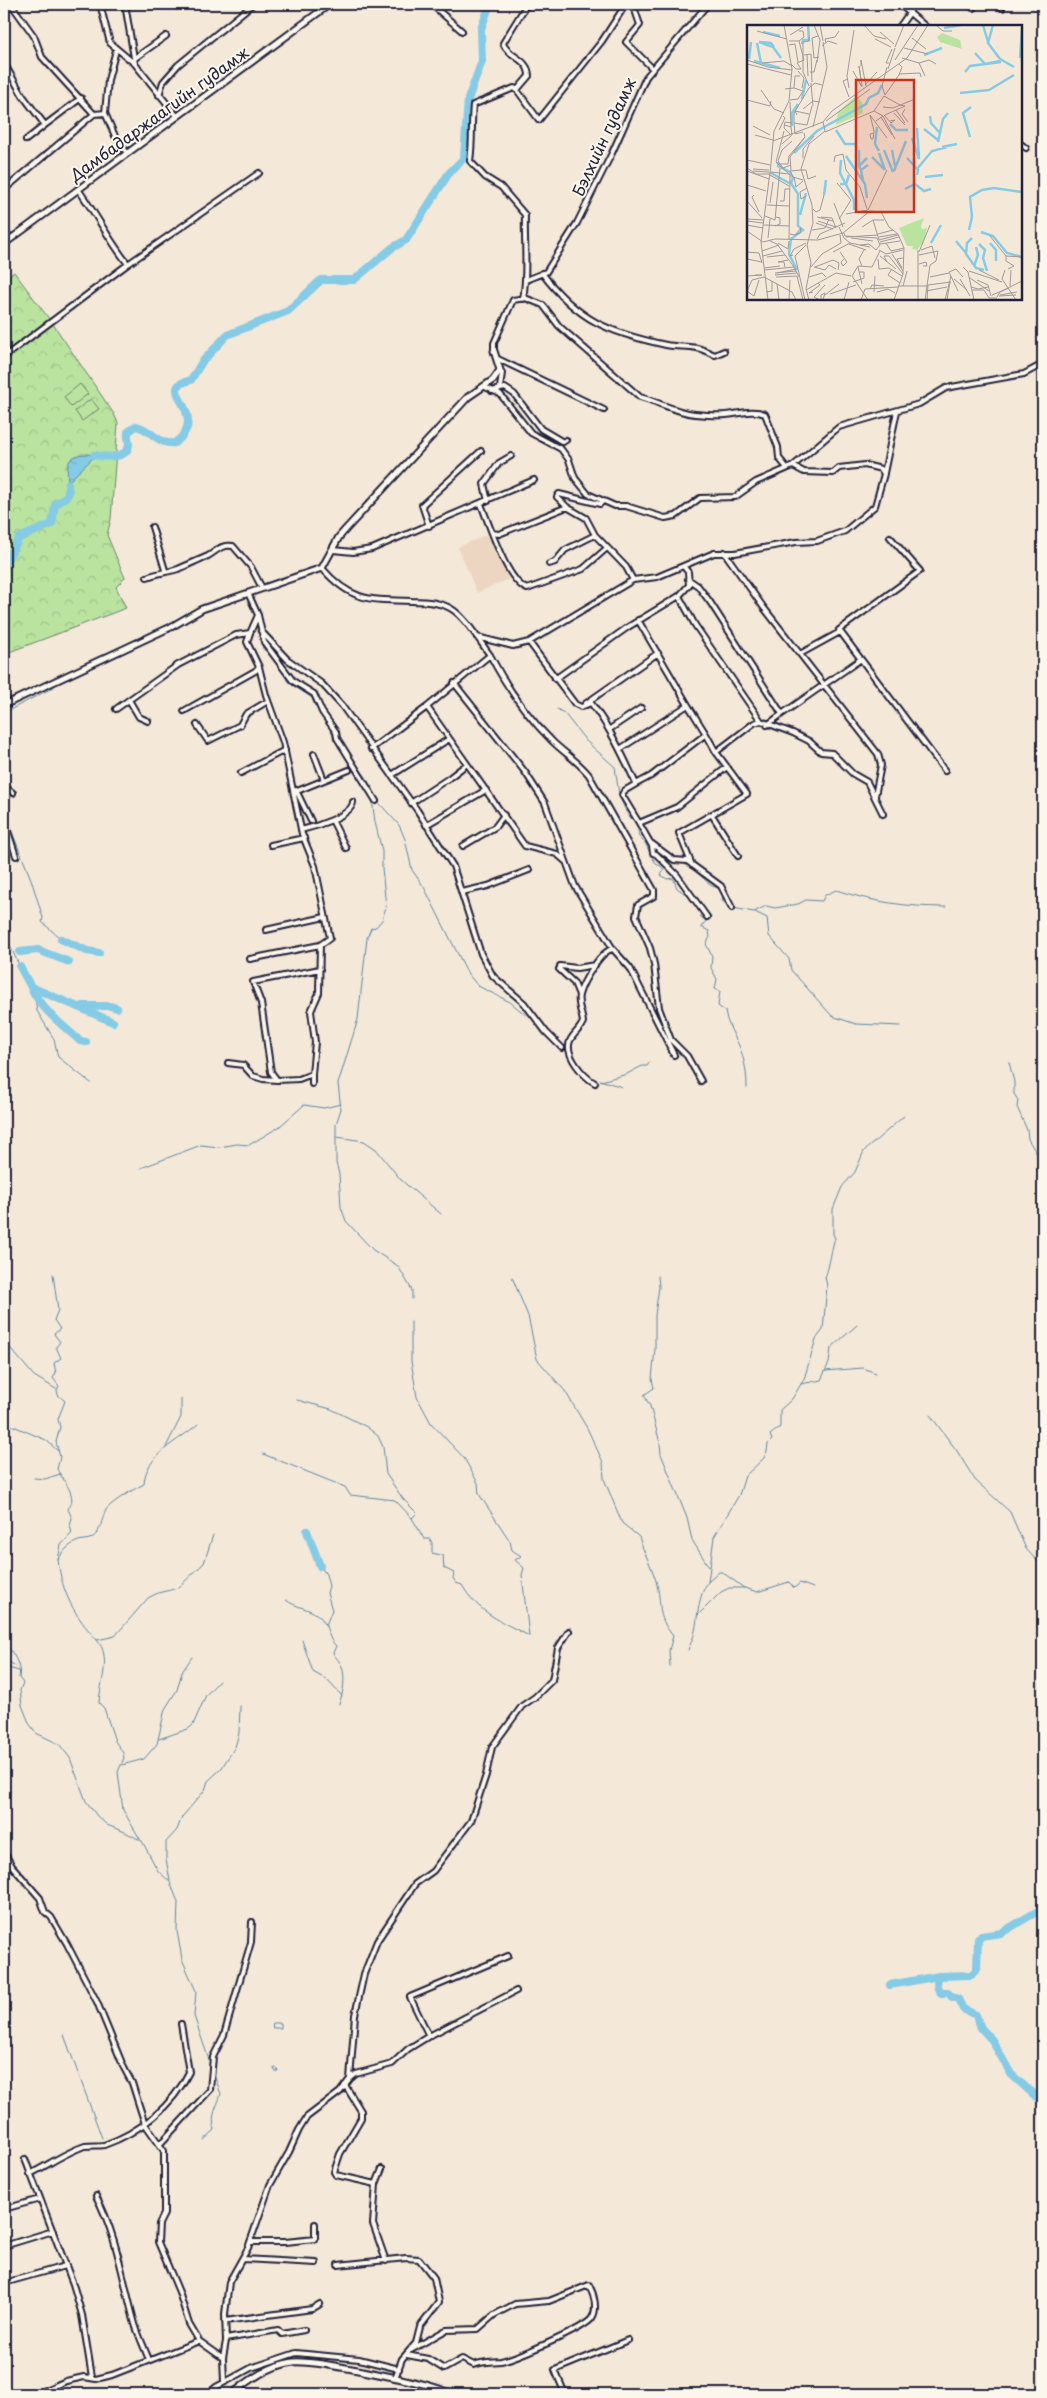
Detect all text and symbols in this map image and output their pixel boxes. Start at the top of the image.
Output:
inset map [747,25,1022,300]
street label: Дамбадаржаагийн гудамж [63,40,253,187]
street label: Бэлхийн гудамж [565,73,641,200]

